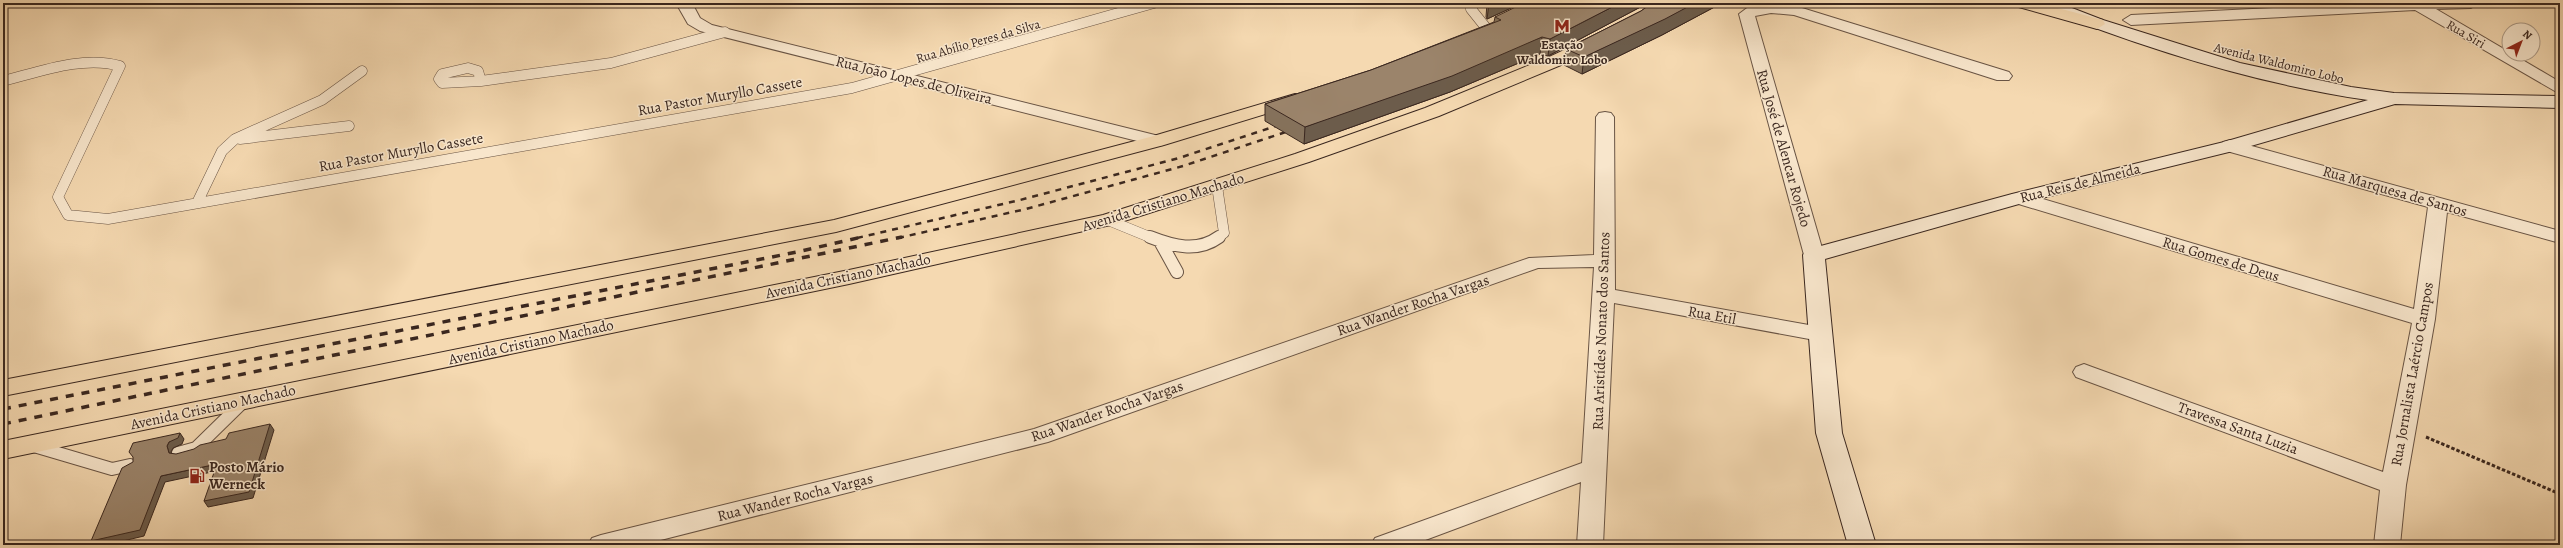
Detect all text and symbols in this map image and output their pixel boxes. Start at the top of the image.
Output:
street label: Rua Abílio Peres da Silva [914,15,1042,67]
street label: Rua Siri [2443,16,2489,52]
metro station icon: Estação Waldomiro Lobo [1553,17,1571,35]
north arrow [2501,22,2541,62]
text: N [2519,27,2535,43]
place label: Estação Waldomiro Lobo [1516,36,1608,68]
street label: Avenida Waldomiro Lobo [2211,38,2346,87]
street label: Rua João Lopes de Oliveira [834,51,994,109]
street label: Rua José de Alencar Rojedo [1752,67,1816,229]
street label: Rua Pastor Muryllo Cassete [636,72,804,120]
street label: Rua Pastor Muryllo Cassete [317,128,485,176]
street label: Rua Reis de Almeida [2018,158,2142,208]
street label: Rua Marquesa de Santos [2320,161,2470,221]
street label: Avenida Cristiano Machado [1079,168,1246,236]
street label: Rua Aristídes Nonato dos Santos [1588,231,1614,431]
street label: Rua Gomes de Deus [2160,232,2282,286]
street label: Avenida Cristiano Machado [763,249,932,303]
street label: Rua Wander Rocha Vargas [1334,270,1492,340]
street label: Rua Jornalista Laércio Campos [2386,280,2438,468]
street label: Rua Etil [1686,301,1738,329]
street label: Avenida Cristiano Machado [446,315,615,369]
street label: Rua Wander Rocha Vargas [1028,376,1186,446]
street label: Avenida Cristiano Machado [128,380,297,434]
street label: Travessa Santa Luzia [2175,397,2301,459]
place label: Posto Mário Werneck [208,457,285,494]
fuel station icon: Posto Mário Werneck [188,467,206,485]
street label: Rua Wander Rocha Vargas [715,468,875,526]

